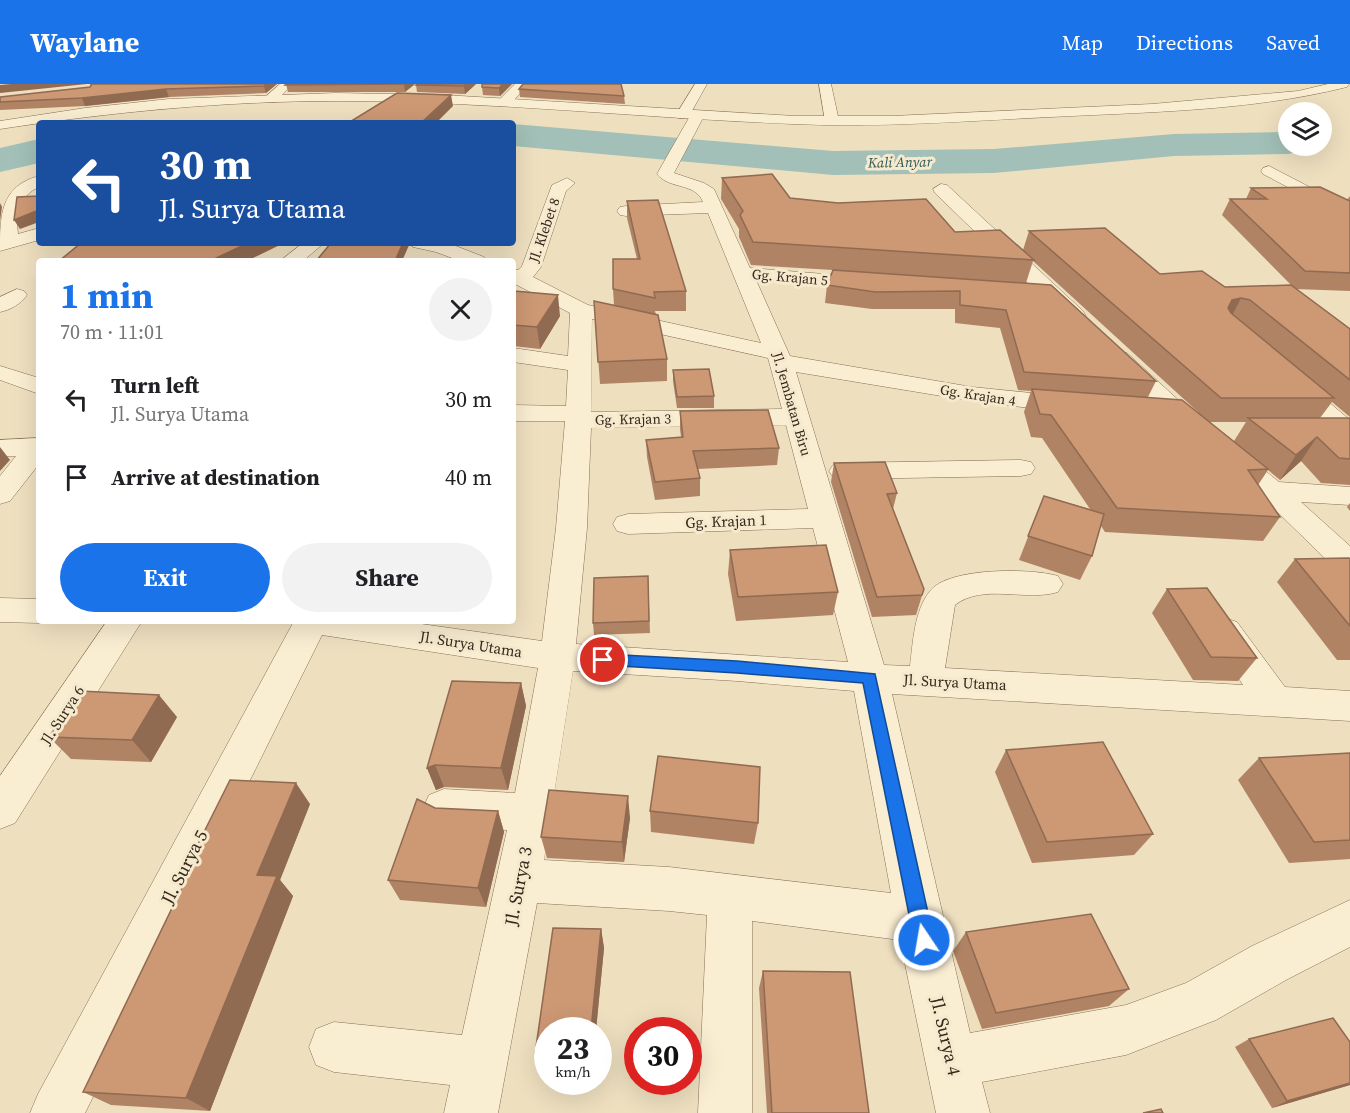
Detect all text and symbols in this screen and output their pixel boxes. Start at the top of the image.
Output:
text: Waylane [30,23,139,61]
text: Map [1062,28,1103,57]
text: Directions [1136,28,1233,57]
text: Saved [1266,28,1320,57]
map controls [1278,102,1332,156]
button: layers [1278,102,1332,156]
text: 30 m [159,135,252,193]
icon: left [60,144,138,222]
water label: Kali Anyar [867,151,933,173]
text: Jl. Surya Utama [159,190,345,227]
street label: Jl. Klebet 8 [523,195,564,266]
street label: Gg. Krajan 5 [751,264,829,290]
text: 1 min [60,271,153,320]
button: close [429,278,492,341]
text: 70 m · 11:01 [60,318,164,346]
street label: Jl. Jembatan Biru [767,349,816,458]
text: Turn left [111,370,199,400]
street label: Gg. Krajan 4 [939,379,1017,411]
icon: left [60,383,93,416]
text: 30 m [445,384,492,414]
text: Jl. Surya Utama [111,400,249,428]
street label: Gg. Krajan 3 [595,408,671,430]
icon: arrive [60,461,93,494]
text: Arrive at destination [111,462,320,492]
text: 40 m [445,462,492,492]
street label: Gg. Krajan 1 [685,509,767,533]
button: Exit [60,543,270,612]
button: Share [282,543,492,612]
street label: Jl. Surya Utama [417,625,524,663]
pin [577,634,628,685]
icon: arrive [586,643,619,676]
street label: Jl. Surya Utama [902,669,1008,695]
street label: Jl. Surya 6 [34,681,89,750]
street label: Jl. Surya 5 [154,826,213,909]
street label: Jl. Surya 3 [498,844,538,929]
position arrow [892,908,956,972]
street label: Jl. Surya 4 [925,993,967,1078]
speed limit sign: 30 [624,1017,702,1095]
text: 23 [557,1028,589,1069]
text: km/h [555,1061,591,1082]

